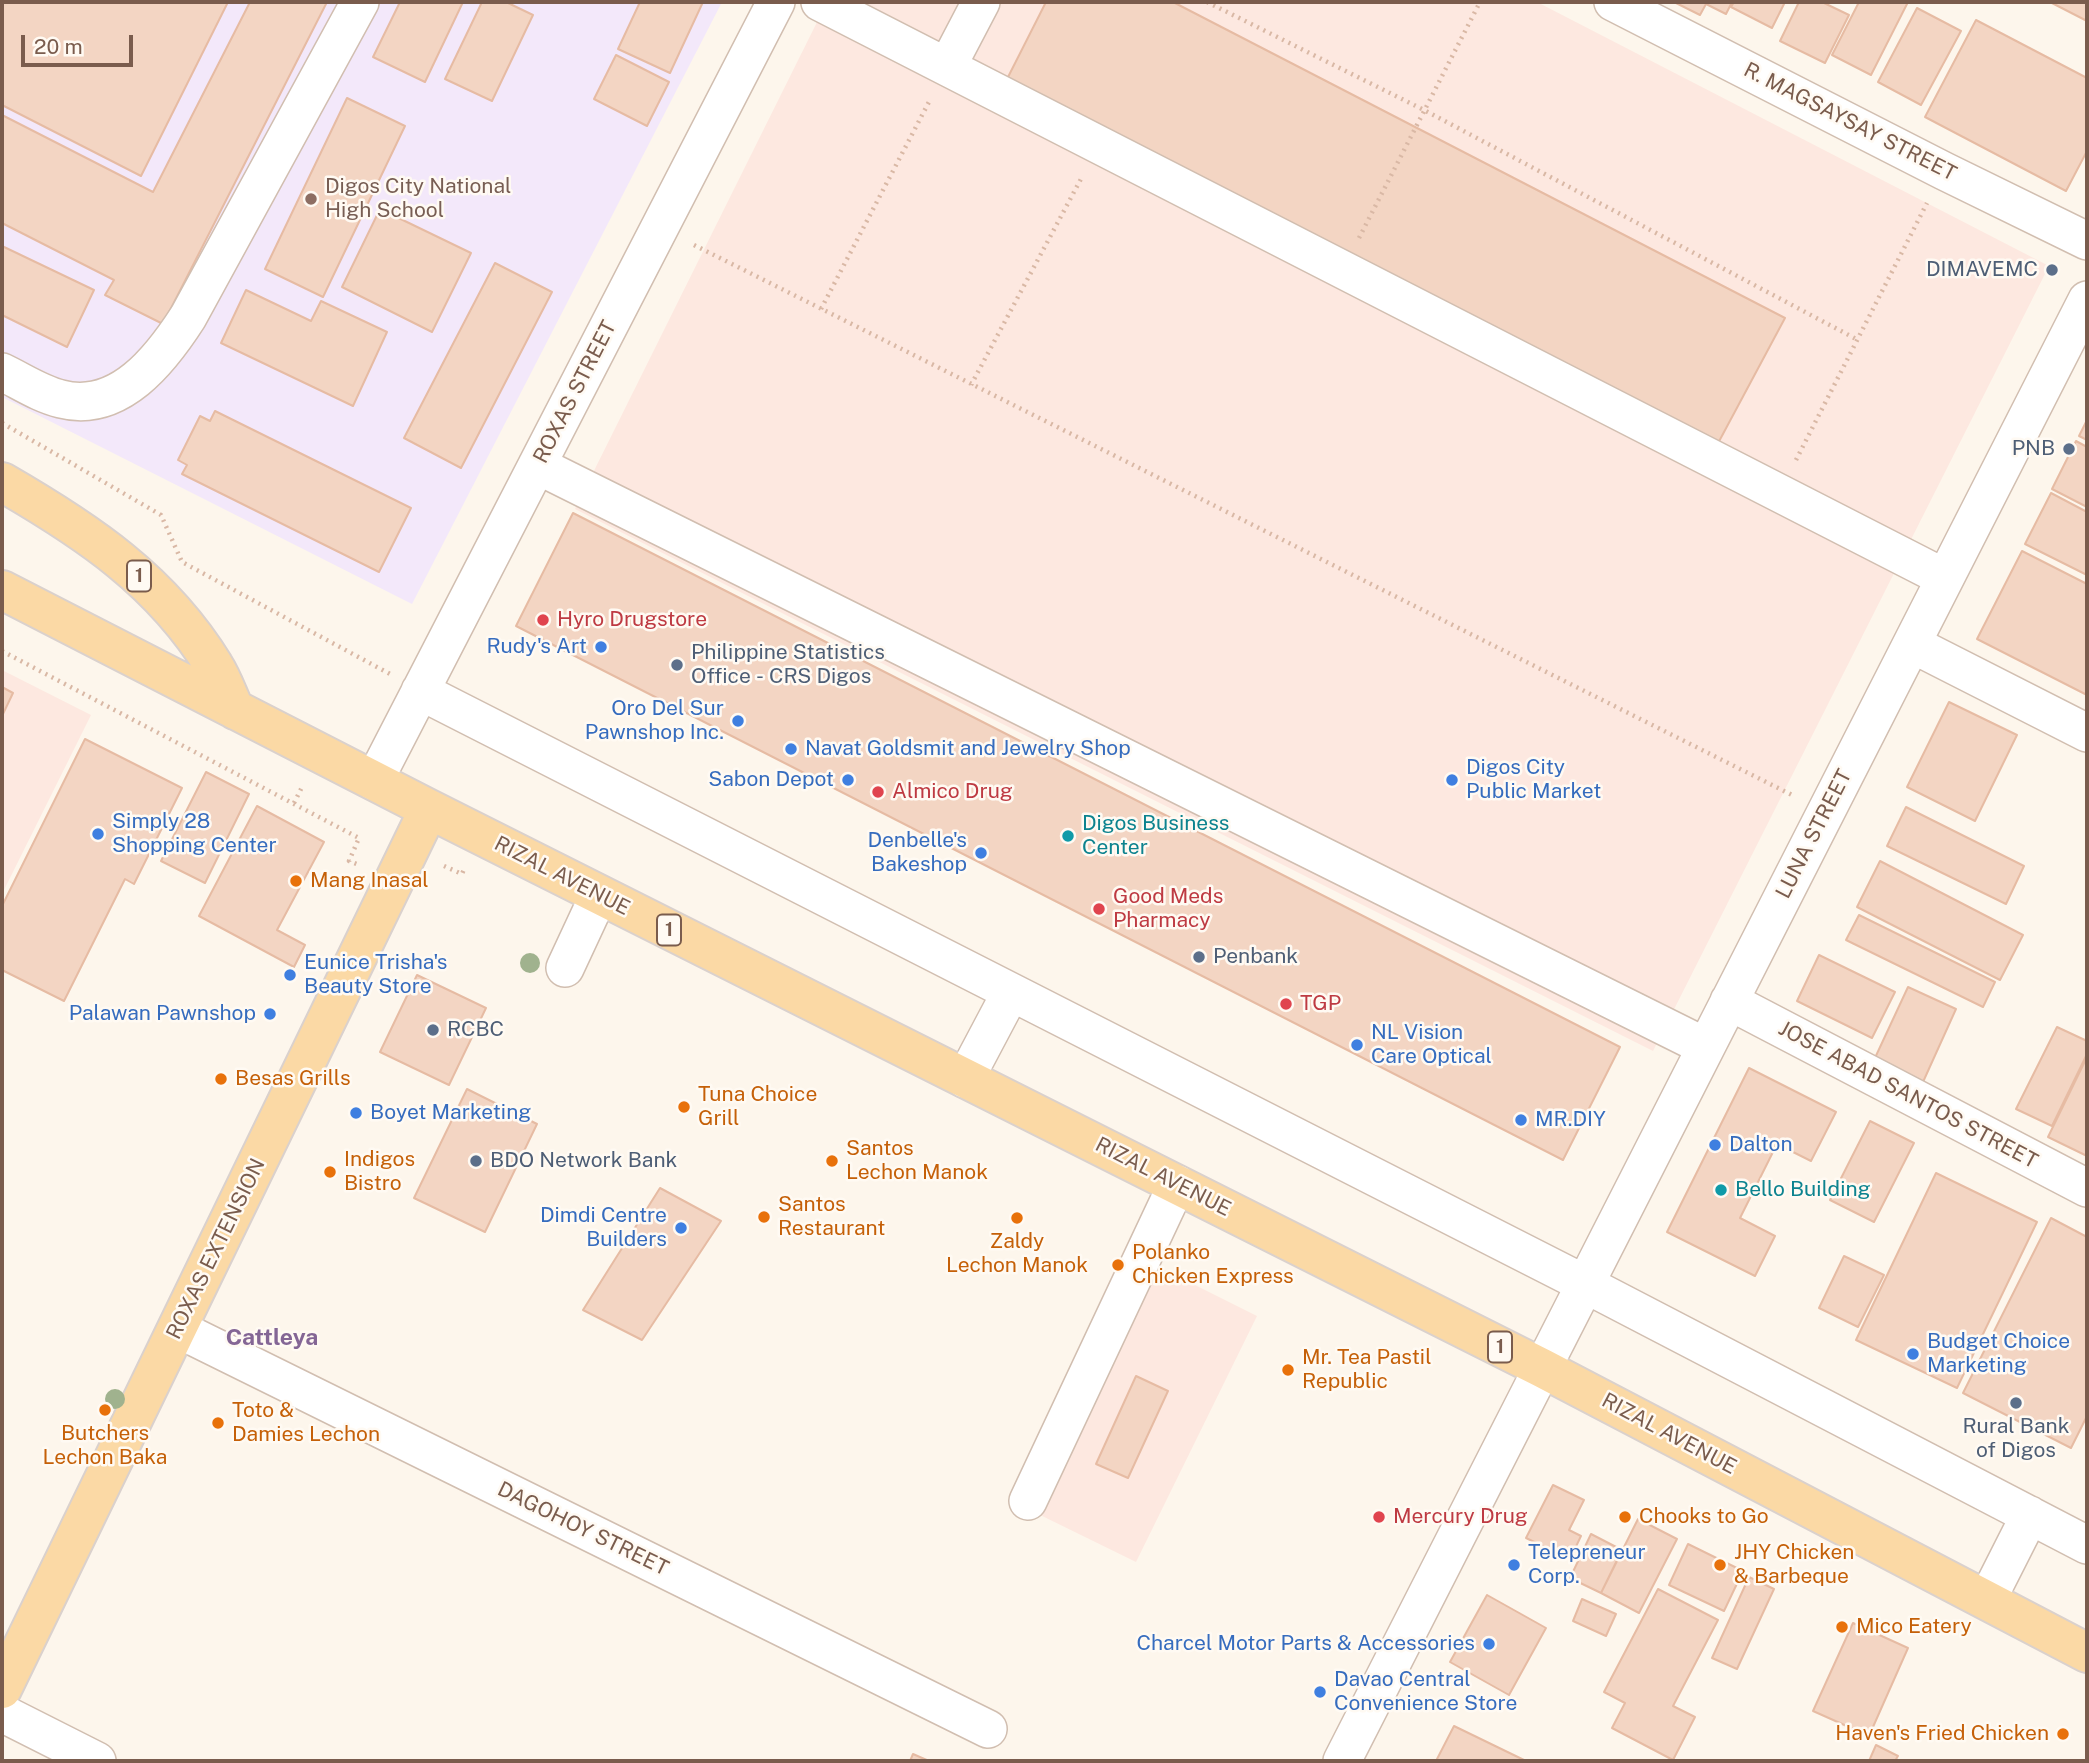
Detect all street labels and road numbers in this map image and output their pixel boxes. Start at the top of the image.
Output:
street label: R. MAGSAYSAY STREET [1739,57,1961,187]
street label: ROXAS STREET [528,316,622,468]
road number: 1 [127,561,151,592]
street label: LUNA STREET [1771,765,1857,903]
street label: RIZAL AVENUE [490,831,634,921]
road number: 1 [657,914,681,946]
street label: JOSE ABAD SANTOS STREET [1774,1016,2042,1174]
street label: RIZAL AVENUE [1091,1132,1235,1222]
street label: ROXAS EXTENSION [161,1154,271,1344]
road number: 1 [1488,1331,1512,1362]
street label: RIZAL AVENUE [1597,1388,1741,1480]
street label: DAGOHOY STREET [493,1477,673,1581]

